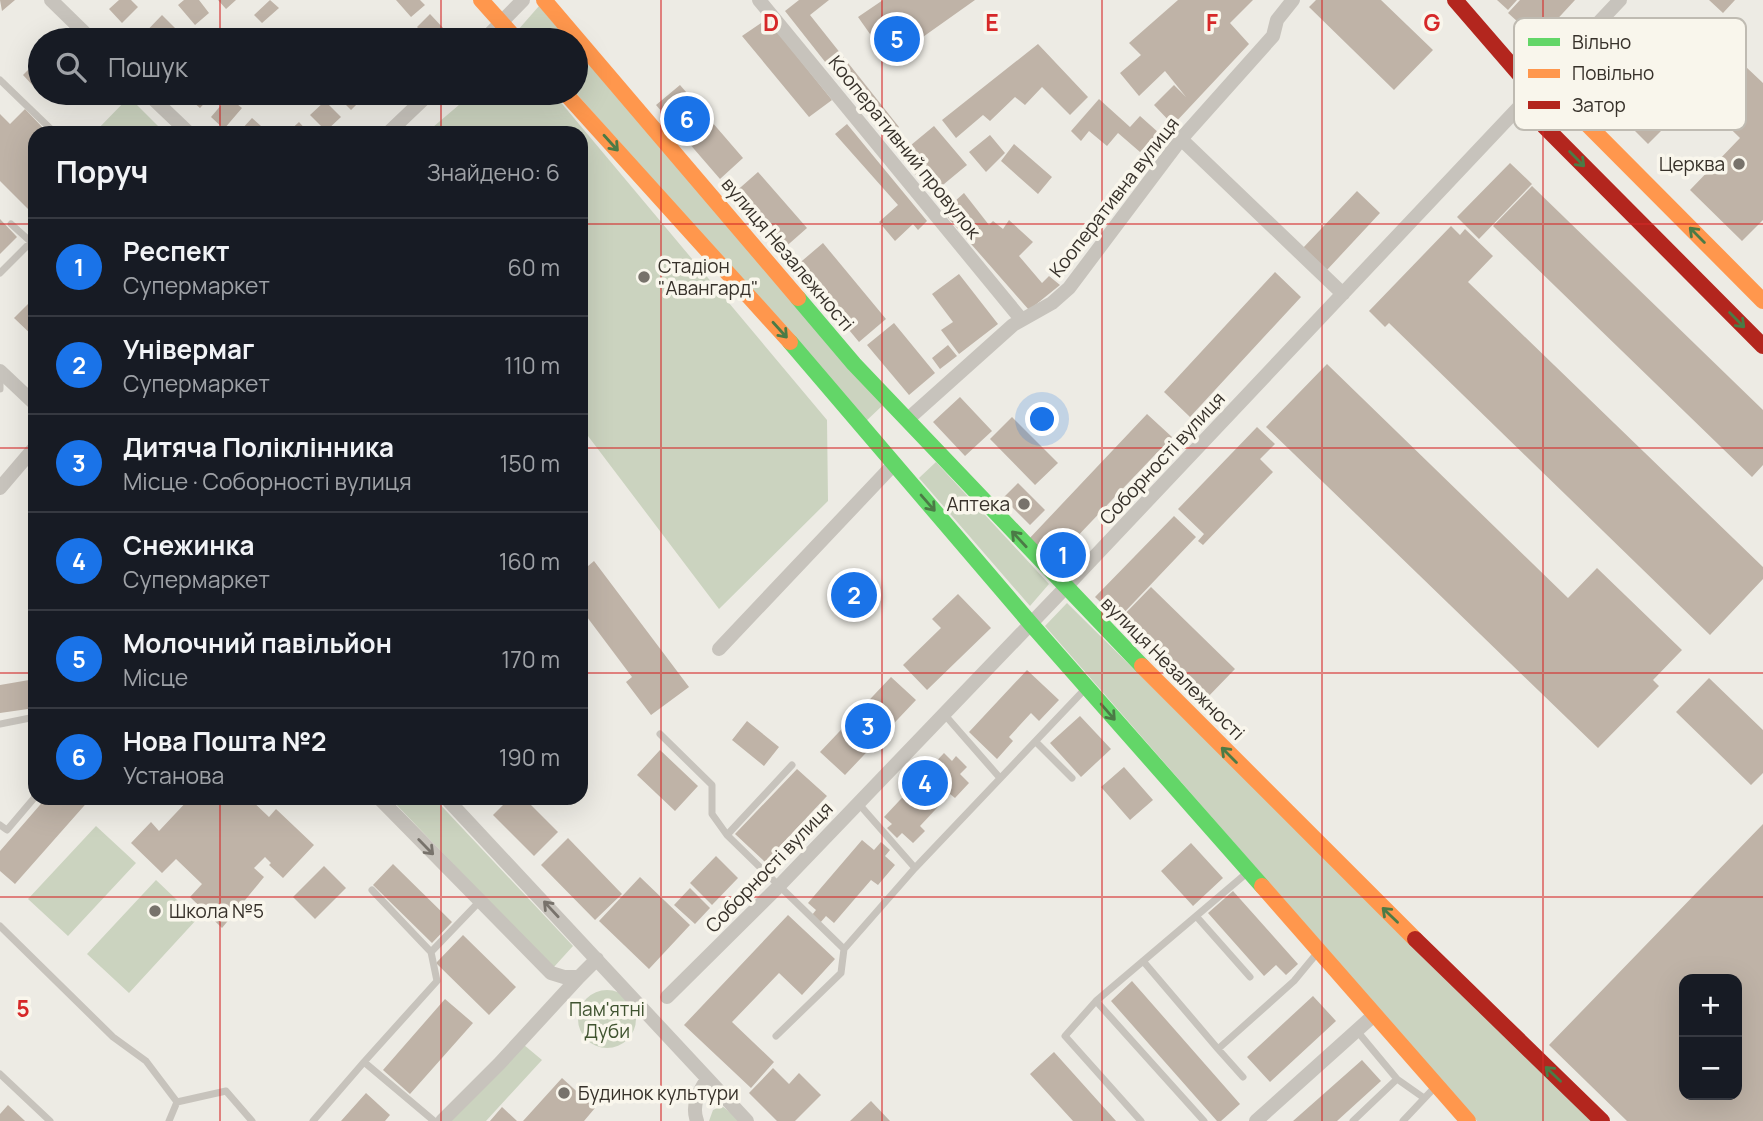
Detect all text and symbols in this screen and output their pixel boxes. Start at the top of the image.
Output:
text: D [763,6,779,38]
text: E [985,6,999,38]
text: F [1206,6,1218,38]
text: G [1424,6,1441,38]
pin: 5 [874,13,920,65]
legend [1514,18,1746,130]
search box [28,28,588,105]
text: Вільно [1572,29,1631,55]
icon: search [52,48,90,86]
text: Пошук [108,49,188,85]
street label: Кооперативний провулок [823,50,987,244]
text: Повільно [1572,60,1654,86]
text: Затор [1572,92,1626,118]
pin: 6 [664,93,710,145]
street label: Кооперативна вулиця [1043,111,1185,283]
one-way arrow [602,134,619,151]
one-way arrow [1568,150,1585,167]
text: Поруч [56,151,148,192]
place label: Церква [1659,151,1725,177]
text: Знайдено: 6 [427,156,560,188]
marker: Церква [1731,156,1747,172]
street label: вулиця Незалежності [716,172,860,336]
one-way arrow [1689,227,1706,244]
text: Респект [123,233,229,269]
text: 1 [74,251,84,283]
text: 60 m [508,251,560,283]
place label: Стадіон "Авангард" [658,253,759,301]
text: Супермаркет [123,269,270,301]
marker: Стадіон "Авангард" [636,269,652,285]
one-way arrow [1729,311,1746,328]
one-way arrow [772,321,788,339]
text: Універмаг [123,331,254,367]
text: 2 [72,349,86,381]
text: 110 m [504,349,560,381]
text: Супермаркет [123,367,270,399]
street label: Соборності вулиця [1094,386,1230,530]
your location [1025,402,1059,436]
text: Дитяча Поліклінника [123,429,394,465]
text: 3 [72,447,86,479]
text: 150 m [500,447,560,479]
text: Місце · Соборності вулиця [123,465,412,497]
place label: Аптека [946,491,1010,517]
one-way arrow [920,494,936,512]
marker: Аптека [1016,496,1032,512]
text: Снежинка [123,527,254,563]
pin: 1 [1040,529,1086,581]
one-way arrow [1011,530,1027,548]
text: 4 [72,545,86,577]
text: 160 m [499,545,560,577]
text: Супермаркет [123,563,270,595]
pin: 2 [831,569,877,621]
street label: вулиця Незалежності [1095,590,1251,746]
text: Молочний павільйон [123,625,392,661]
text: 5 [72,643,86,675]
text: 170 m [501,643,560,675]
text: Місце [123,661,188,693]
pin: 3 [845,700,891,752]
one-way arrow [1100,703,1117,720]
text: Нова Пошта №2 [123,723,327,759]
text: 6 [72,741,86,773]
text: 190 m [499,741,560,773]
one-way arrow [1220,746,1237,763]
pin: 4 [902,757,948,809]
text: Установа [123,759,224,791]
street label: Соборності вулиця [700,796,838,938]
one-way arrow [418,839,435,856]
place label: Школа №5 [169,898,264,924]
one-way arrow [542,901,559,918]
marker: Школа №5 [147,903,163,919]
one-way arrow [1382,906,1399,923]
map controls [1679,974,1742,1100]
button: + [1679,974,1742,1037]
text: 5 [16,992,30,1024]
park label: Пам'ятні Дуби [569,996,645,1044]
button: − [1679,1037,1742,1100]
one-way arrow [1545,1065,1562,1082]
place label: Будинок культури [578,1080,739,1106]
marker: Будинок культури [556,1085,572,1101]

